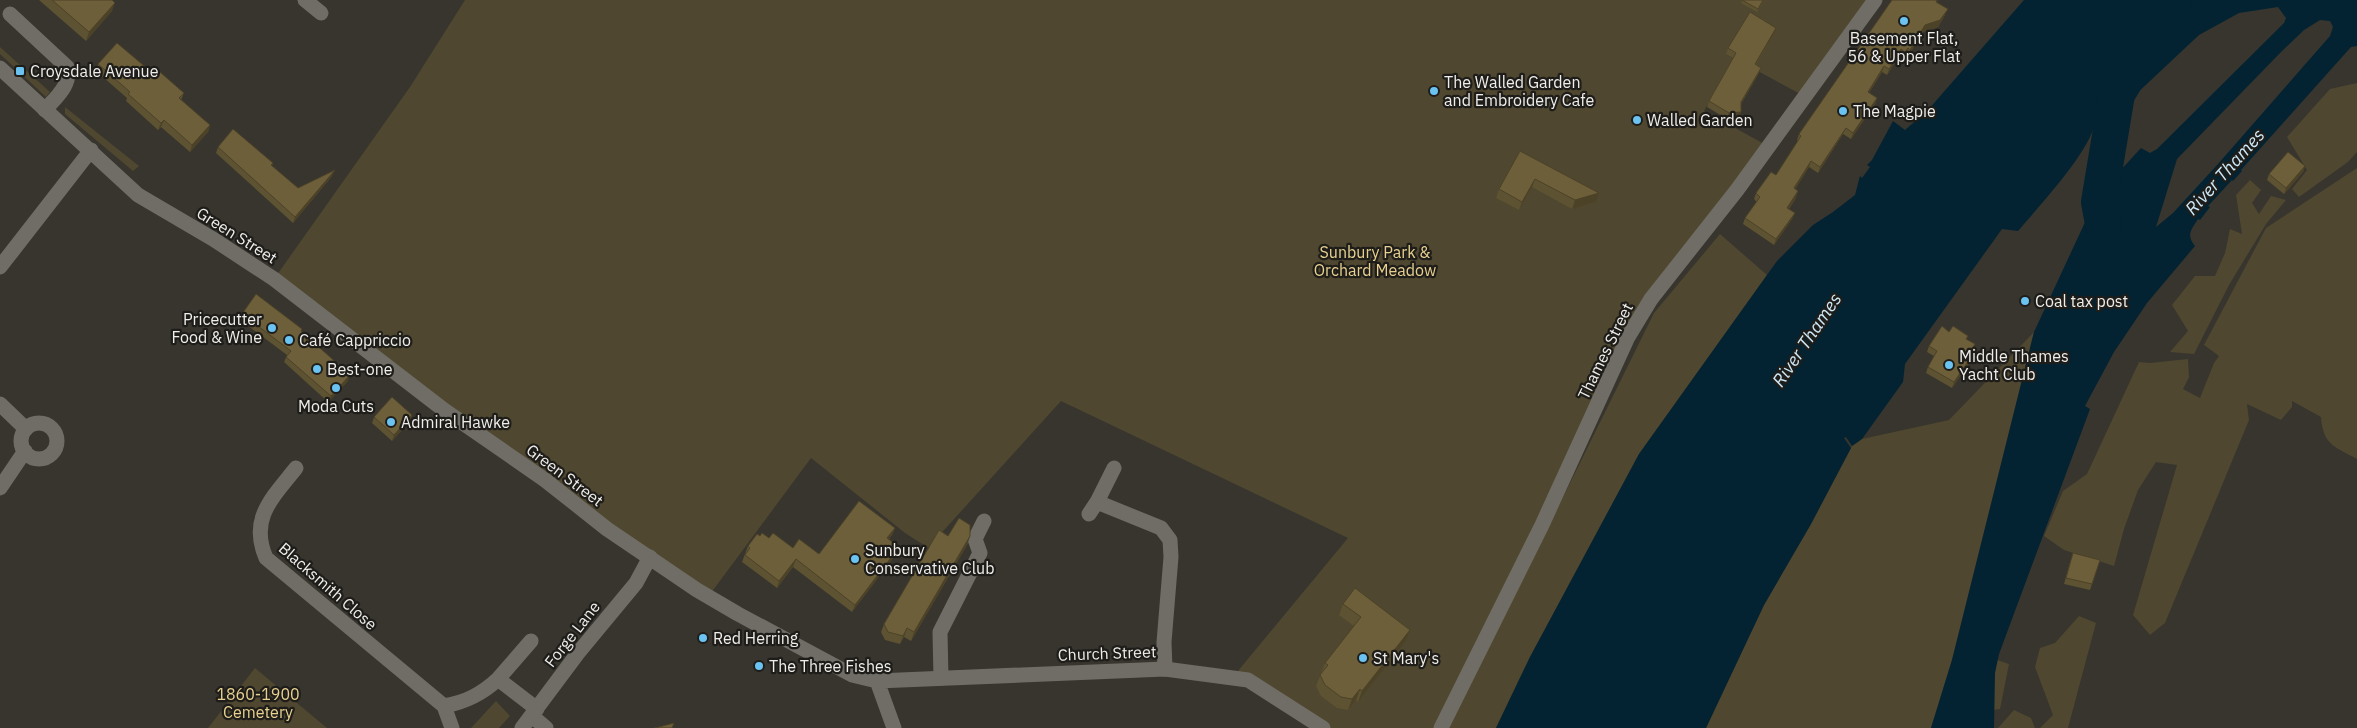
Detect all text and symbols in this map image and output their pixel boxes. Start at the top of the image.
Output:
marker: Basement Flat, 56 & Upper Flat [1898,15,1910,27]
place label: Basement Flat, 56 & Upper Flat [1847,28,1961,66]
place label: Croysdale Avenue [30,61,159,81]
marker: Croysdale Avenue [14,65,26,77]
place label: The Walled Garden and Embroidery Cafe [1444,72,1594,110]
marker: The Walled Garden and Embroidery Cafe [1428,85,1440,97]
place label: The Magpie [1853,101,1936,121]
marker: The Magpie [1837,105,1849,117]
place label: Walled Garden [1647,110,1753,130]
marker: Walled Garden [1631,114,1643,126]
water label: River Thames [2180,124,2269,220]
street label: Green Street [193,202,281,268]
park label: Sunbury Park & Orchard Meadow [1314,242,1436,280]
water label: River Thames [1767,288,1846,391]
place label: Coal tax post [2035,291,2128,311]
marker: Coal tax post [2019,295,2031,307]
street label: Thames Street [1573,299,1637,403]
place label: Pricecutter Food & Wine [171,309,262,347]
marker: Pricecutter Food & Wine [266,322,278,334]
place label: Café Cappriccio [299,330,411,350]
marker: Café Cappriccio [283,334,295,346]
place label: Middle Thames Yacht Club [1959,346,2069,384]
place label: Best-one [327,359,393,379]
marker: Middle Thames Yacht Club [1943,359,1955,371]
marker: Best-one [311,363,323,375]
marker: Moda Cuts [330,382,342,394]
place label: Moda Cuts [298,396,374,416]
place label: Admiral Hawke [401,412,510,432]
marker: Admiral Hawke [385,416,397,428]
street label: Green Street [523,440,607,510]
street label: Blacksmith Close [275,538,381,634]
place label: Sunbury Conservative Club [865,540,994,578]
marker: Sunbury Conservative Club [849,553,861,565]
street label: Forge Lane [540,597,604,671]
place label: Red Herring [713,628,799,648]
marker: Red Herring [697,632,709,644]
street label: Church Street [1057,641,1157,665]
place label: St Mary's [1373,648,1439,668]
marker: St Mary's [1357,652,1369,664]
place label: The Three Fishes [769,656,892,676]
marker: The Three Fishes [753,660,765,672]
park label: 1860-1900 Cemetery [216,684,300,722]

